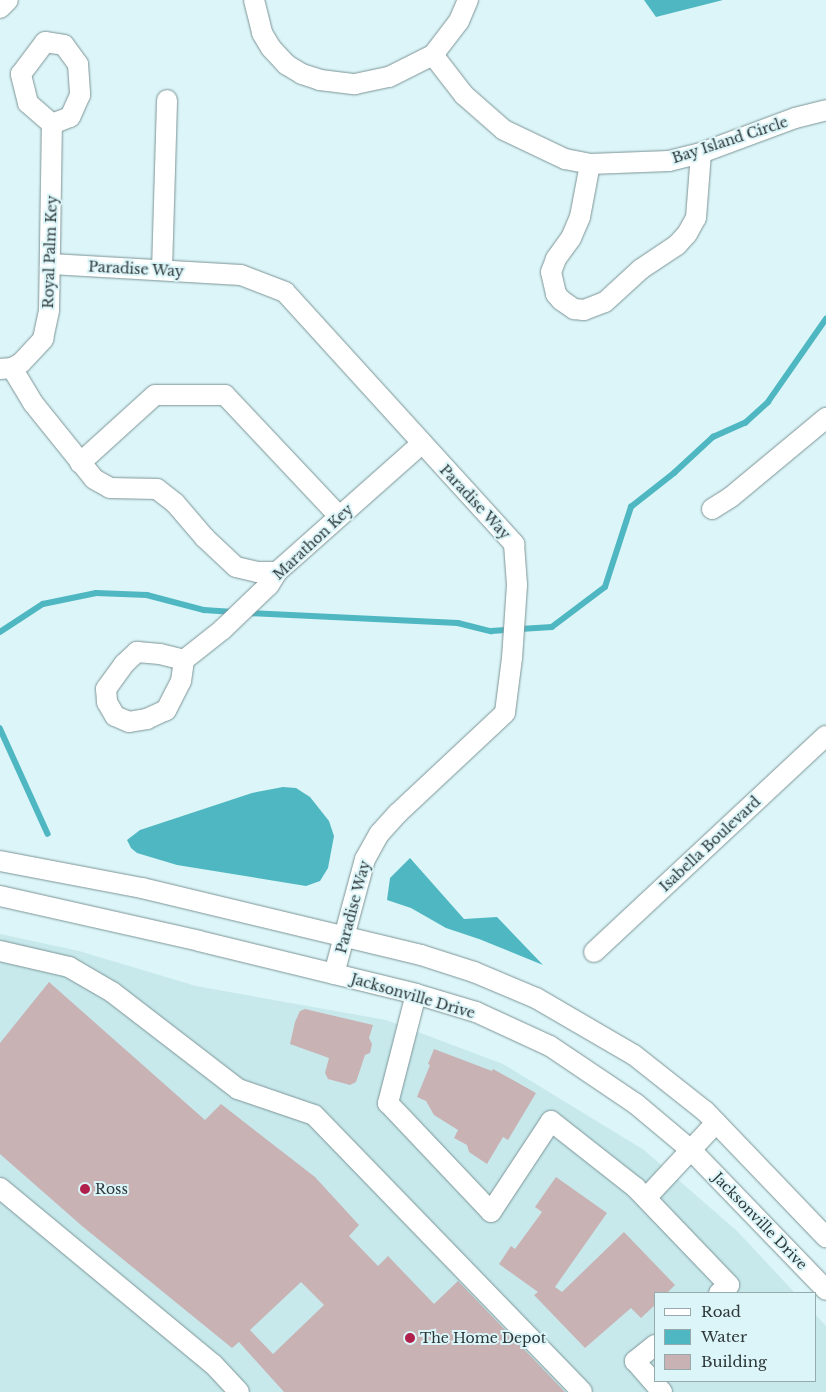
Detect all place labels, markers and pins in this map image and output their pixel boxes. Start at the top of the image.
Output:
place label: Ross [95,1181,128,1197]
marker: Ross [79,1183,91,1195]
place label: The Home Depot [420,1330,546,1346]
marker: The Home Depot [404,1332,416,1344]

